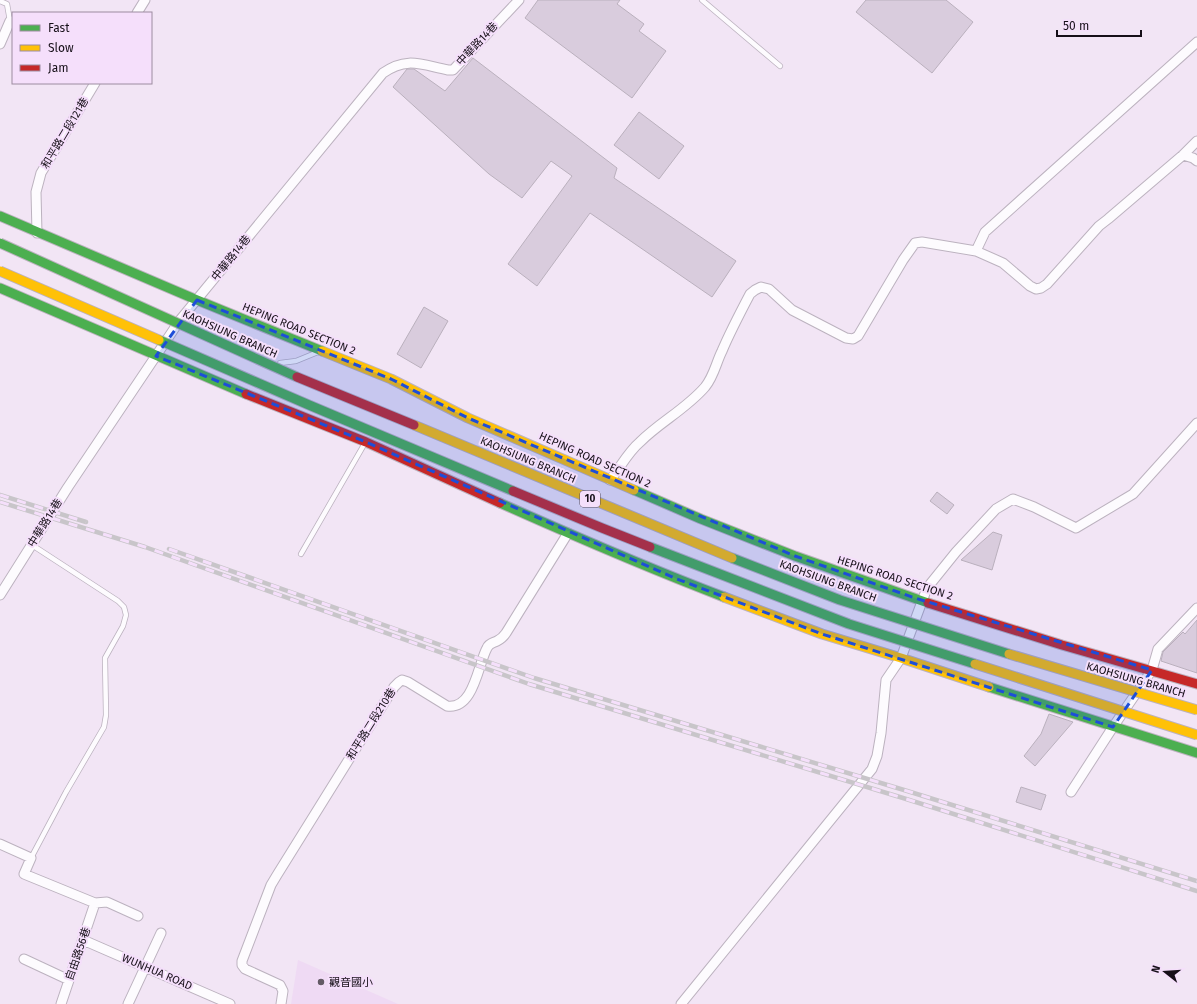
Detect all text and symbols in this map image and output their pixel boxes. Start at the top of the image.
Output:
legend [12,12,152,84]
scale bar [1057,12,1141,38]
text: 50 m [1063,19,1089,33]
street label: 中華路14巷 [454,20,500,68]
text: Fast [48,21,70,35]
text: Slow [48,41,74,55]
text: Jam [48,61,68,75]
street label: 和平路二段121巷 [39,95,91,171]
street label: 中華路14巷 [209,233,253,283]
street label: HEPING ROAD SECTION 2 [240,300,358,358]
street label: KAOHSIUNG BRANCH [181,307,279,361]
street label: HEPING ROAD SECTION 2 [537,429,653,491]
street label: KAOHSIUNG BRANCH [478,434,578,486]
road number: 10 [580,491,600,507]
street label: 中華路14巷 [25,496,65,550]
street label: HEPING ROAD SECTION 2 [835,553,955,603]
street label: KAOHSIUNG BRANCH [778,557,878,605]
street label: KAOHSIUNG BRANCH [1085,660,1187,700]
street label: 和平路二段210巷 [344,686,398,762]
street label: 自由路56巷 [63,926,93,982]
street label: WUNHUA ROAD [120,951,194,993]
north arrow [1145,952,1185,992]
text: N [1149,964,1163,975]
place label: 觀音國小 [329,976,373,989]
marker: 觀音國小 [316,977,326,987]

